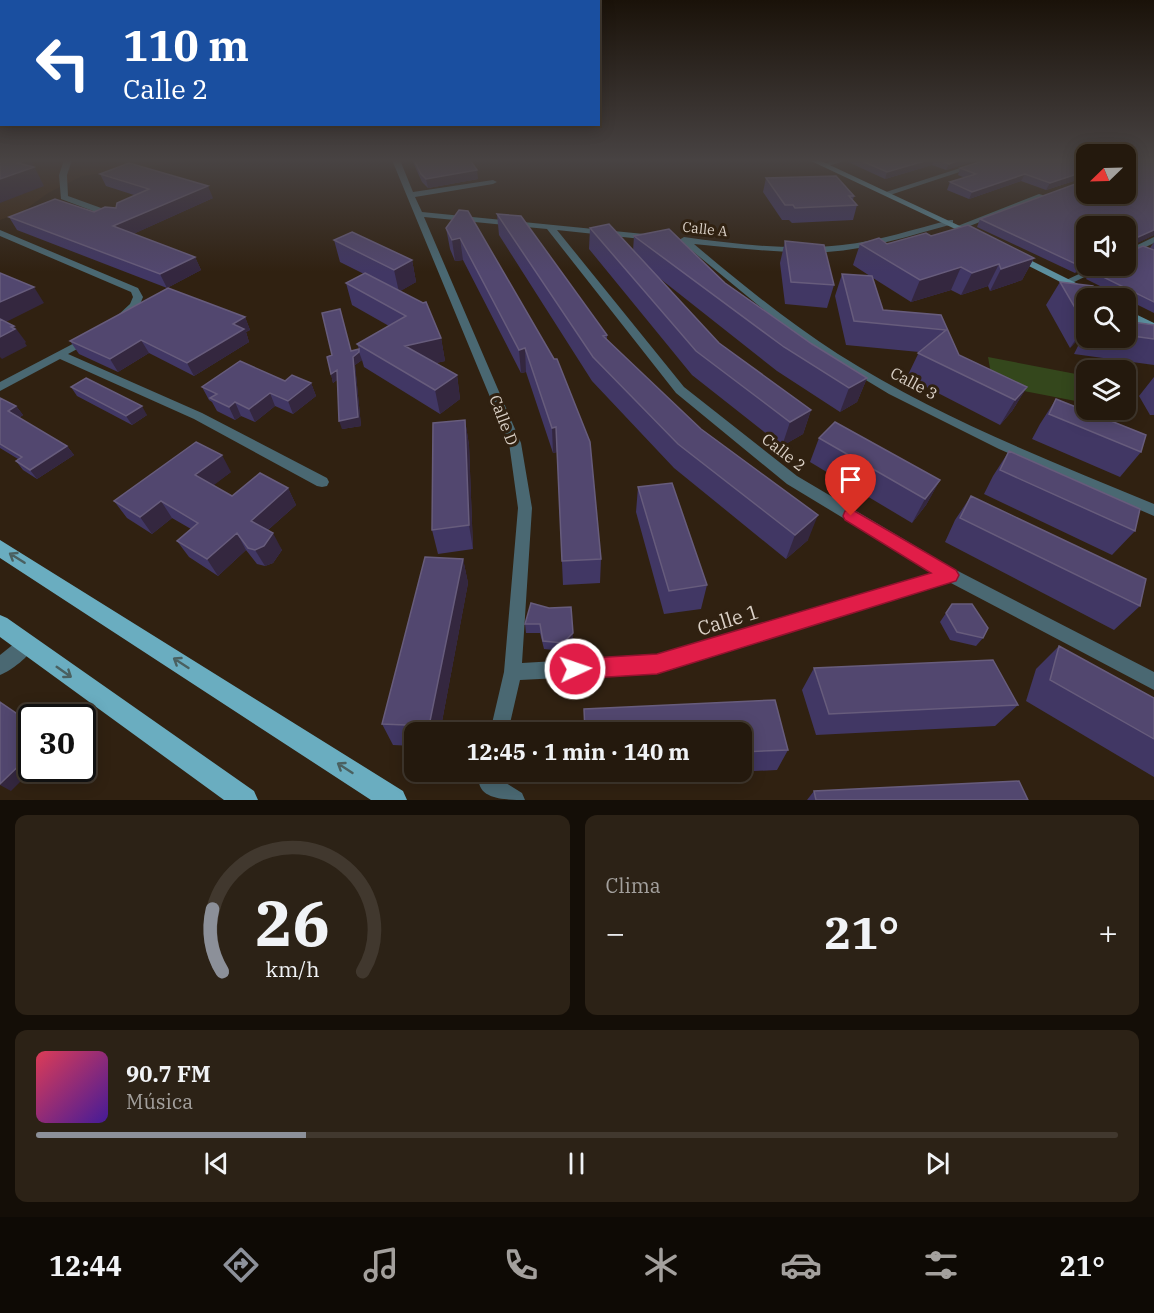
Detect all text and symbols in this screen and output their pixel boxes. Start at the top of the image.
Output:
text: 110 m [123,18,249,73]
icon: left [24,24,102,102]
text: Calle 2 [123,71,208,106]
north arrow [1076,144,1136,204]
map controls [1076,144,1136,420]
button: sound [1076,216,1136,276]
street label: Calle A [682,218,729,240]
button: search [1076,288,1136,348]
button: layers [1076,360,1136,420]
street label: Calle 3 [887,362,941,404]
street label: Calle D [485,392,523,448]
street label: Calle 2 [758,429,810,475]
pin [825,454,876,516]
icon: arrive [834,463,867,496]
one-way arrow [9,552,26,564]
street label: Calle 1 [694,597,762,642]
position arrow [543,637,607,701]
one-way arrow [173,657,190,669]
one-way arrow [56,666,72,678]
speed limit sign: 30 [18,704,96,782]
text: 12:45 · 1 min · 140 m [466,737,690,766]
one-way arrow [337,762,354,774]
text: Clima [606,872,661,899]
text: 26 [255,882,330,963]
text: 21° [824,903,899,961]
text: − [606,911,625,954]
text: + [1098,911,1118,954]
text: km/h [265,955,319,983]
text: 90.7 FM [126,1059,211,1088]
text: Música [126,1088,193,1115]
icon: previous [200,1147,233,1180]
icon: pause [560,1147,593,1180]
icon: next [921,1147,954,1180]
icon: directions [220,1244,262,1286]
icon: music [360,1244,402,1286]
icon: phone [500,1244,542,1286]
icon: climate [640,1244,682,1286]
icon: car [780,1244,822,1286]
icon: filters [920,1244,962,1286]
text: 12:44 [49,1248,122,1283]
text: 21° [1060,1248,1105,1283]

